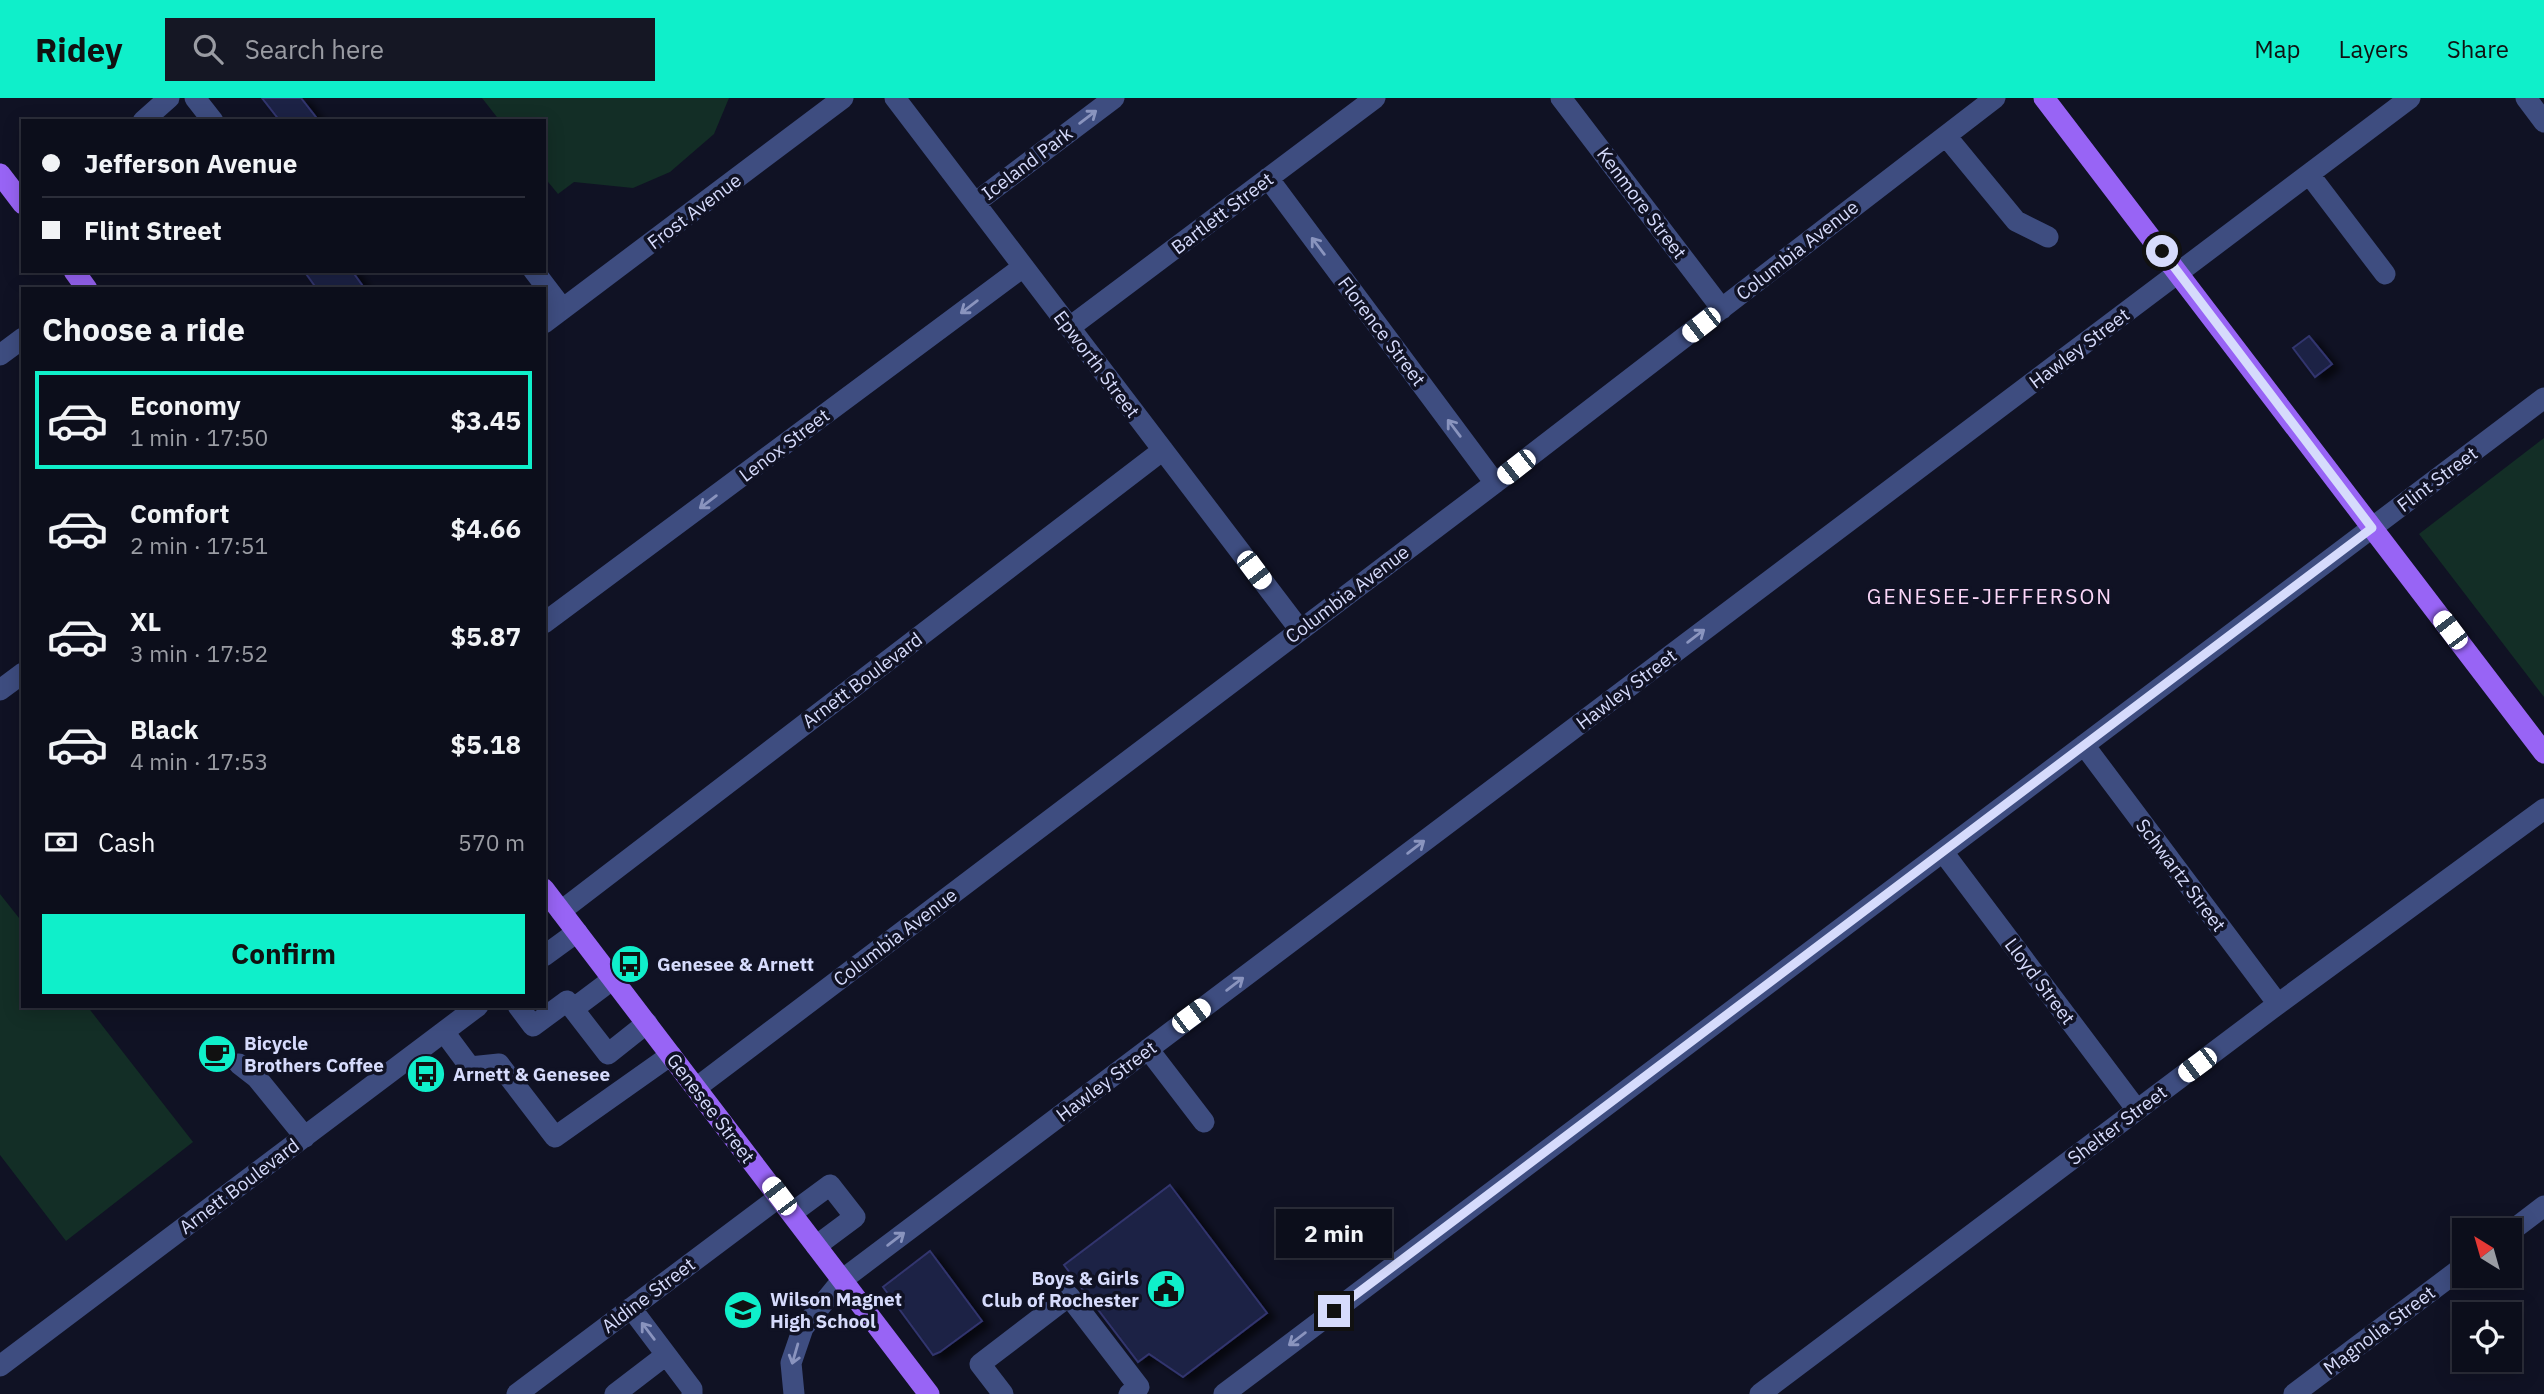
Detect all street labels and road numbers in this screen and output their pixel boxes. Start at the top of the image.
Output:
street label: Iceland Park [977,121,1077,205]
street label: Kenmore Street [1592,142,1692,264]
street label: Bartlett Street [1166,167,1278,259]
street label: Frost Avenue [642,168,746,254]
street label: Columbia Avenue [1731,195,1863,305]
street label: Florence Street [1333,271,1431,391]
street label: Hawley Street [2024,302,2134,394]
street label: Epworth Street [1049,306,1145,422]
street label: Lenox Street [734,403,834,487]
street label: Flint Street [2392,441,2482,517]
street label: Columbia Avenue [1280,540,1414,648]
street label: Arnett Boulevard [797,627,927,733]
street label: Hawley Street [1571,643,1681,735]
street label: Schwartz Street [2131,814,2231,936]
street label: Columbia Avenue [828,883,962,991]
street label: Lloyd Street [2000,933,2080,1029]
street label: Hawley Street [1051,1035,1161,1127]
street label: Genesee Street [662,1048,760,1168]
street label: Shelter Street [2063,1080,2171,1170]
street label: Arnett Boulevard [174,1133,304,1239]
street label: Aldine Street [596,1252,700,1338]
street label: Magnolia Street [2318,1280,2440,1380]

